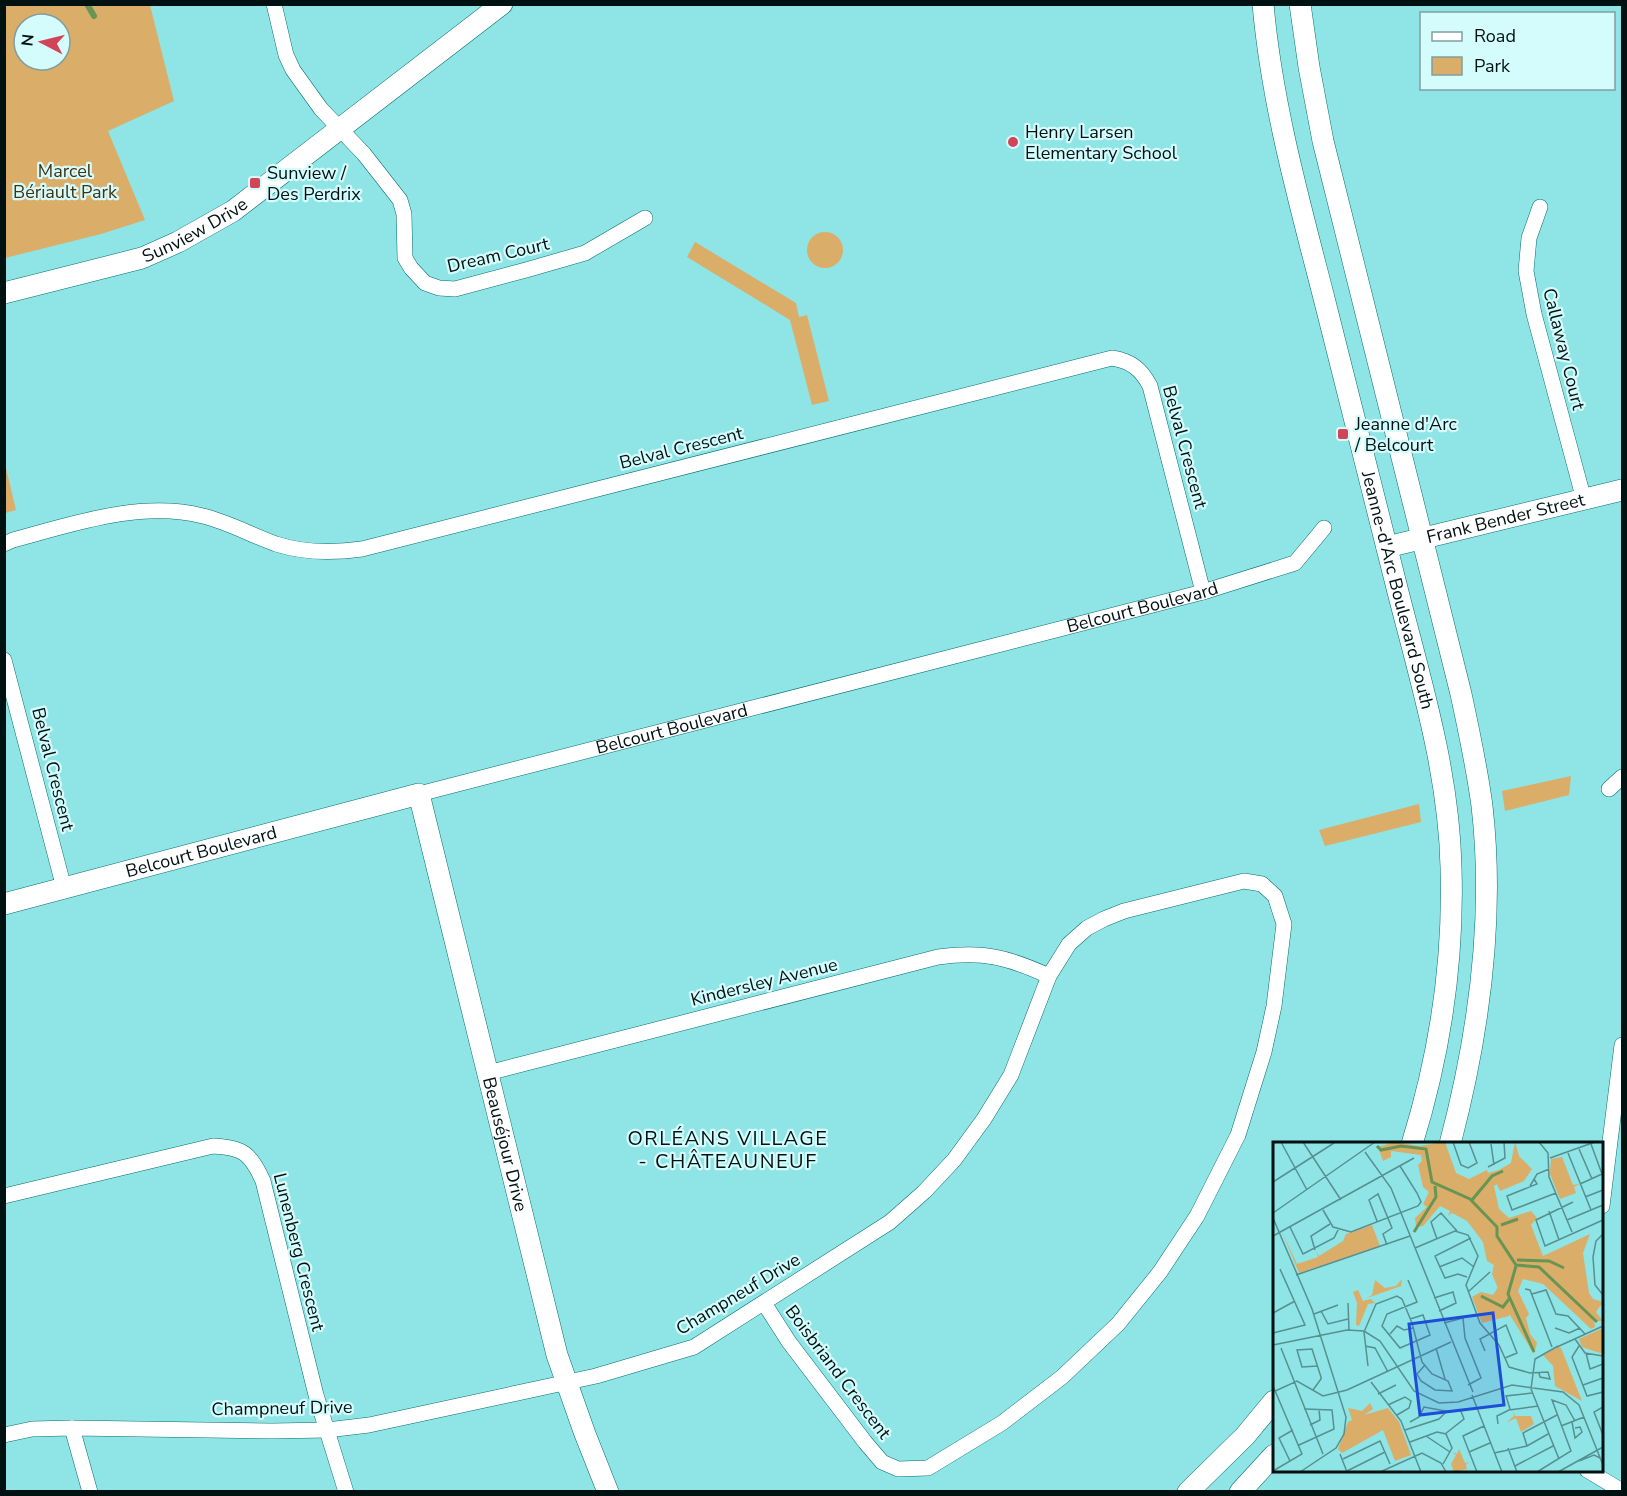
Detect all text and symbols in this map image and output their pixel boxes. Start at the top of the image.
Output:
north arrow [12,12,72,72]
legend [1420,12,1615,90]
text: Road [1474,24,1516,48]
text: N [16,33,40,48]
text: Park [1474,54,1511,78]
place label: Henry Larsen Elementary School [1025,120,1178,165]
marker: Henry Larsen Elementary School [1006,135,1020,149]
park label: Marcel Bériault Park [13,159,118,204]
place label: Sunview / Des Perdrix [267,161,361,206]
marker: Sunview / Des Perdrix [248,176,262,190]
street label: Sunview Drive [138,192,253,268]
street label: Dream Court [445,231,552,278]
street label: Callaway Court [1537,286,1591,413]
street label: Belval Crescent [1157,383,1213,512]
place label: Jeanne d'Arc / Belcourt [1354,412,1457,457]
street label: Belval Crescent [617,421,746,475]
marker: Jeanne d'Arc / Belcourt [1336,427,1350,441]
street label: Jeanne-d'Arc Boulevard South [1356,468,1440,712]
street label: Frank Bender Street [1424,487,1588,549]
street label: Belcourt Boulevard [1064,576,1221,639]
street label: Belcourt Boulevard [593,698,750,760]
street label: Belval Crescent [26,705,80,834]
street label: Belcourt Boulevard [123,820,279,883]
street label: Kindersley Avenue [688,952,840,1012]
street label: Beauséjour Drive [477,1074,533,1214]
district label: ORLÉANS VILLAGE - CHÂTEAUNEUF [627,1125,829,1175]
inset map [1273,1142,1603,1472]
street label: Lunenberg Crescent [268,1170,330,1334]
street label: Champneuf Drive [671,1247,805,1341]
street label: Boisbriand Crescent [780,1300,897,1444]
street label: Champneuf Drive [211,1395,353,1421]

